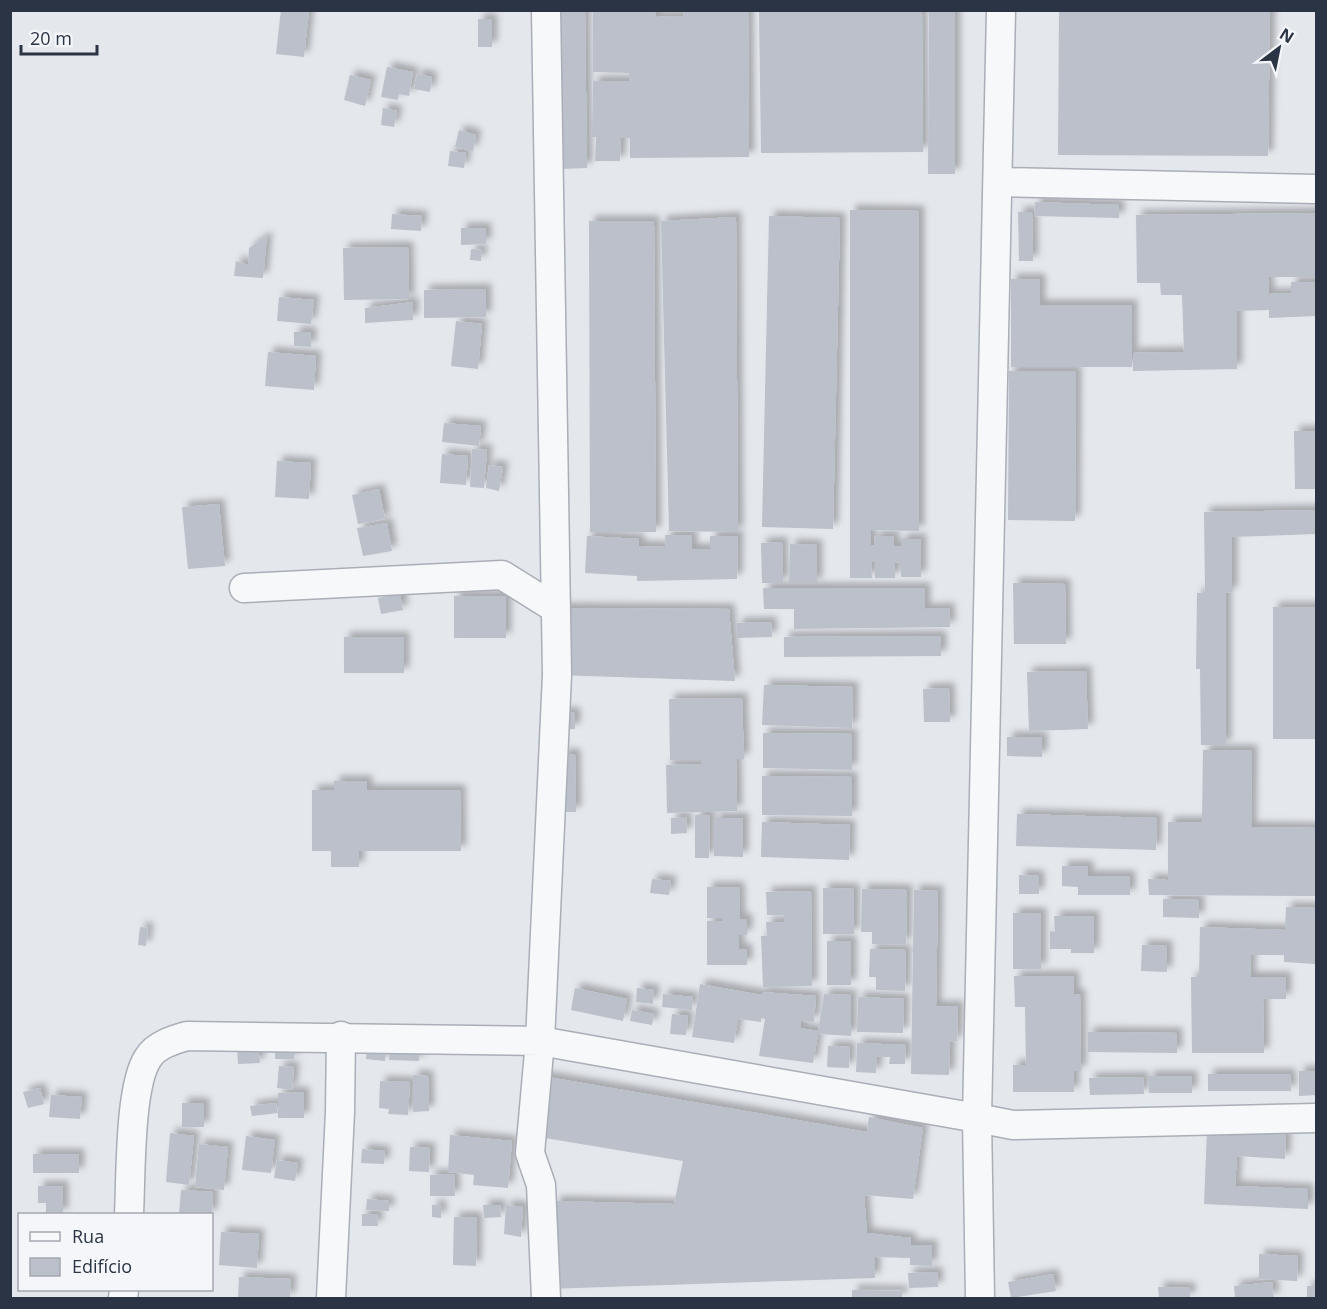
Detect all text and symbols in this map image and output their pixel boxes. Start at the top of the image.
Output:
scale bar [21,18,98,56]
north arrow [1249,18,1309,78]
text: N [1276,23,1298,48]
text: 20 m [30,26,72,50]
legend [18,1213,213,1291]
text: Rua [72,1224,104,1248]
text: Edifício [72,1254,132,1278]

